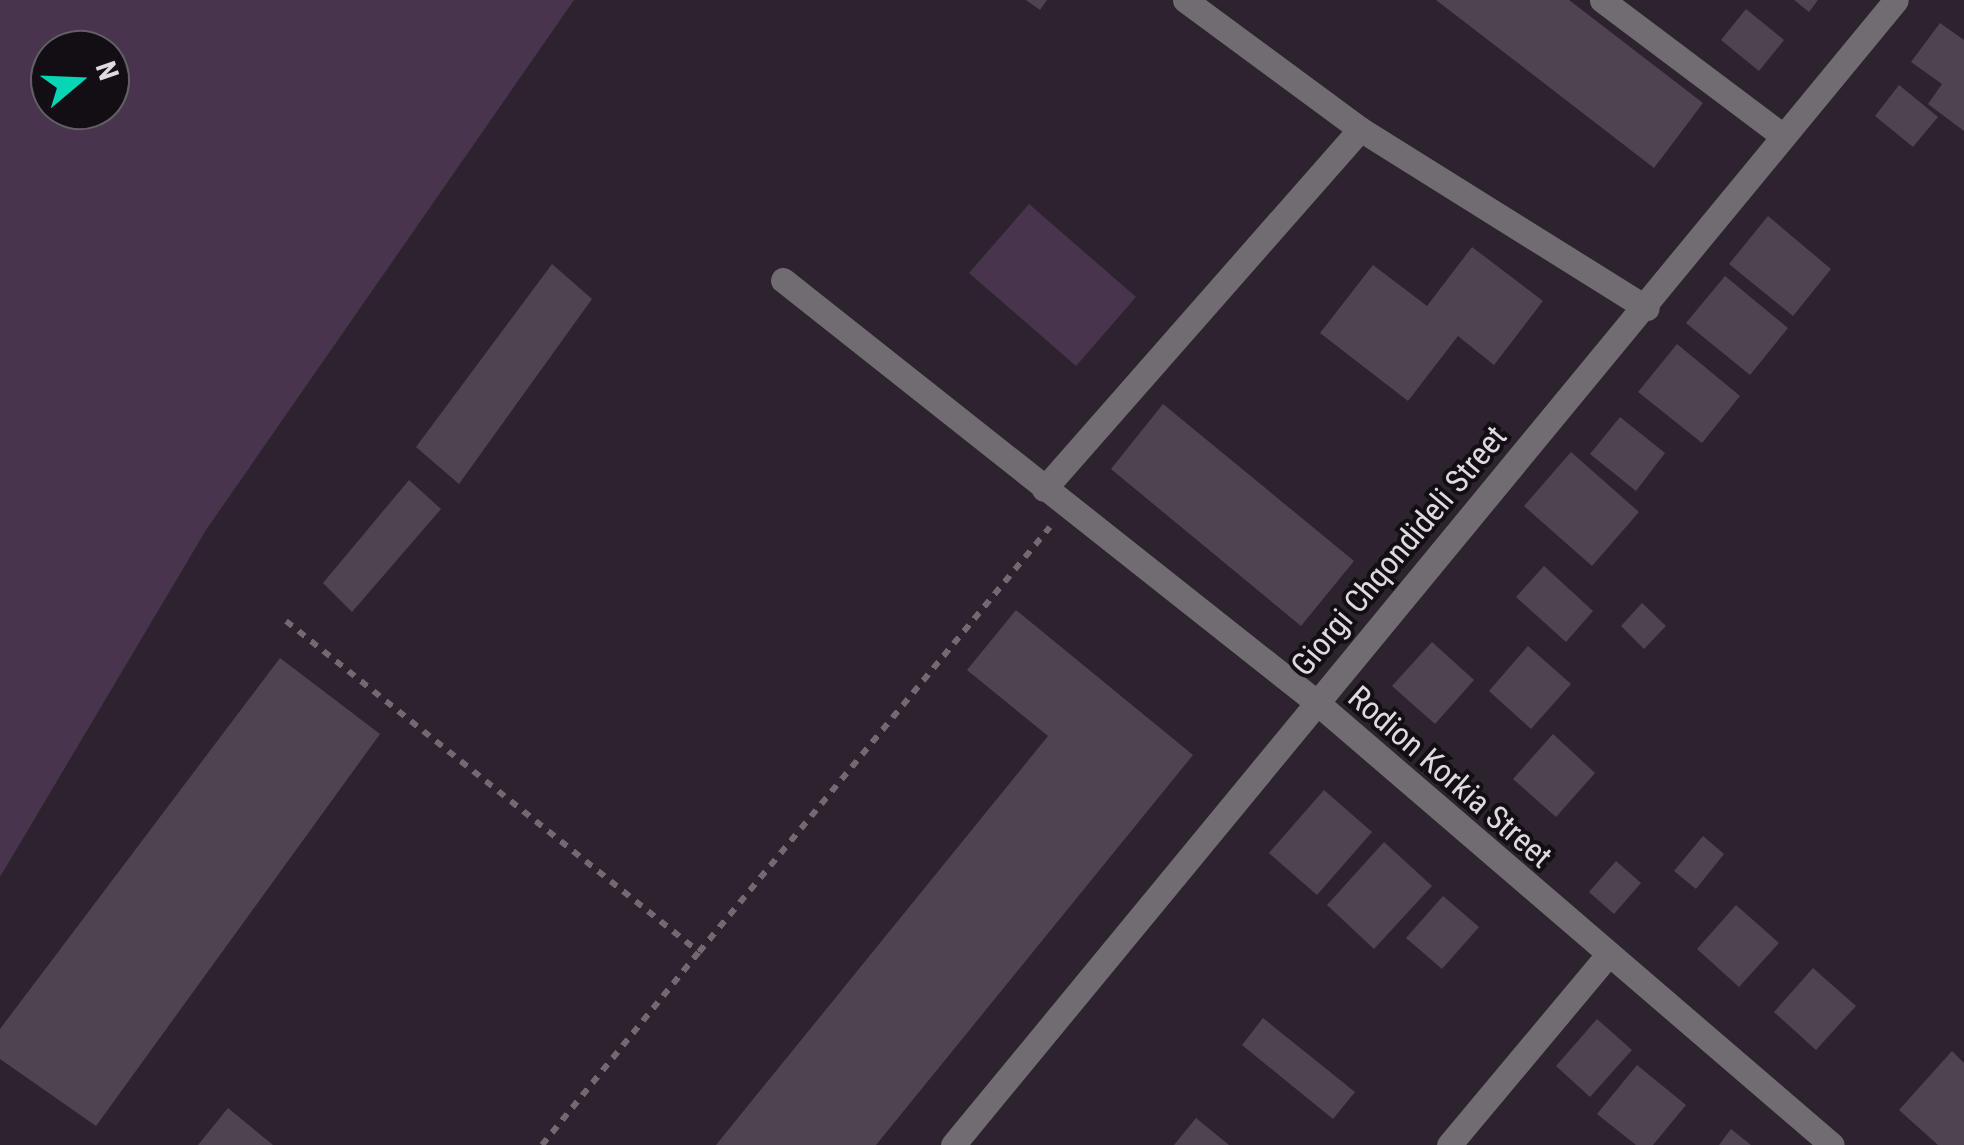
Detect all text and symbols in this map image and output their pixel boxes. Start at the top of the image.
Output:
north arrow [30,30,130,130]
text: N [89,57,125,84]
street label: Giorgi Chqondideli Street [1283,418,1515,684]
street label: Rodion Korkia Street [1340,678,1560,876]

